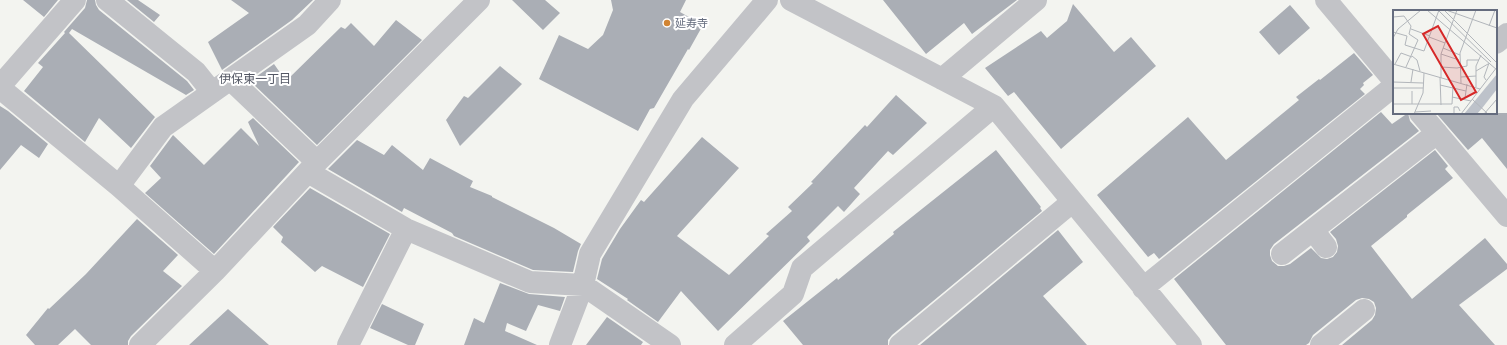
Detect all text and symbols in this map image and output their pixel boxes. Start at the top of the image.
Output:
inset map [1393,10,1497,114]
place label: 延寿寺 [675,16,708,31]
marker: 延寿寺 [662,18,672,28]
district label: 伊保東一丁目 [219,71,291,87]

